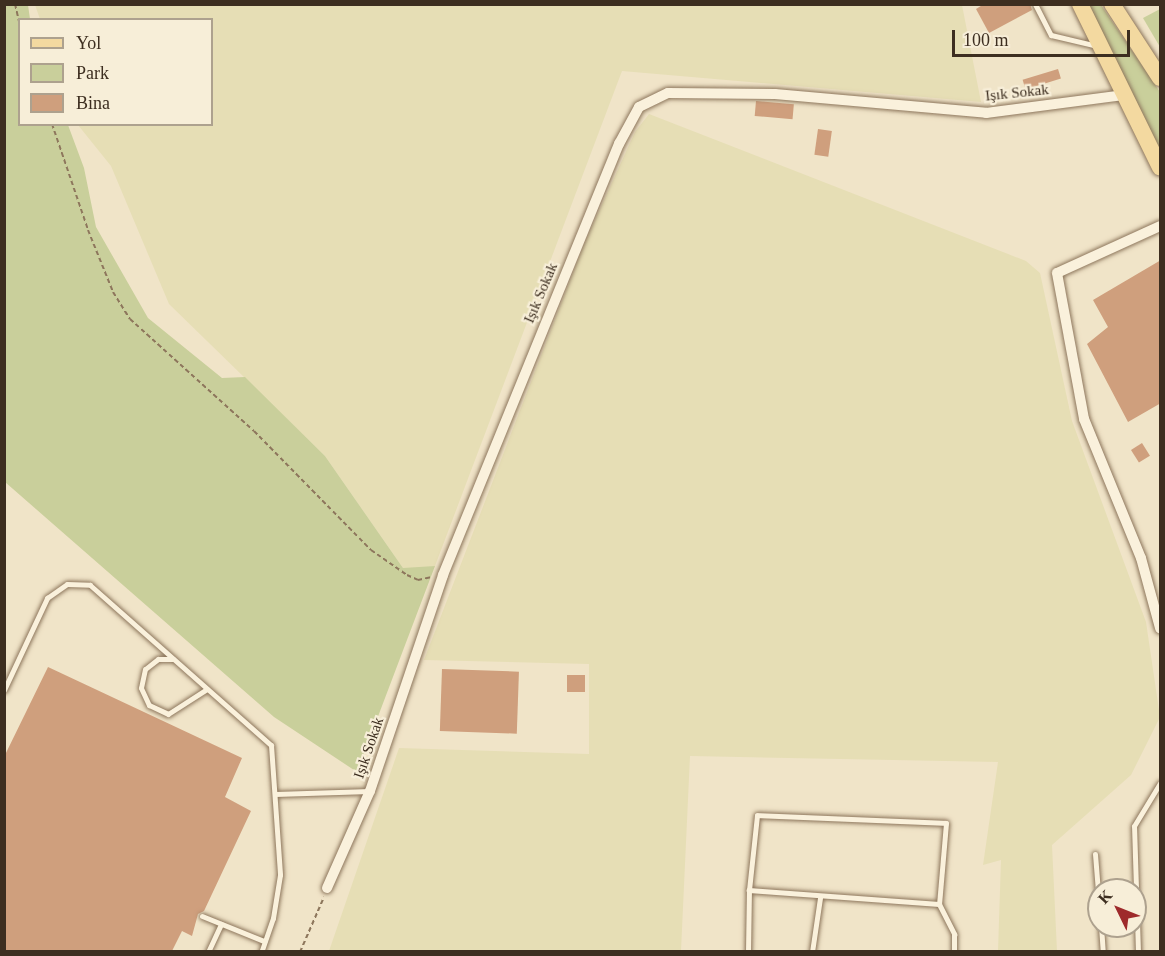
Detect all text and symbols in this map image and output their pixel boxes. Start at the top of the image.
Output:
legend [18,18,213,126]
scale bar [955,18,1134,56]
text: 100 m [963,30,1009,50]
text: Yol [76,33,101,53]
text: Park [76,63,109,83]
street label: Işık Sokak [984,81,1050,105]
text: Bina [76,93,110,113]
street label: Işık Sokak [520,260,562,326]
street label: Işık Sokak [350,715,388,781]
north arrow [1087,878,1147,938]
text: K [1094,886,1115,907]

